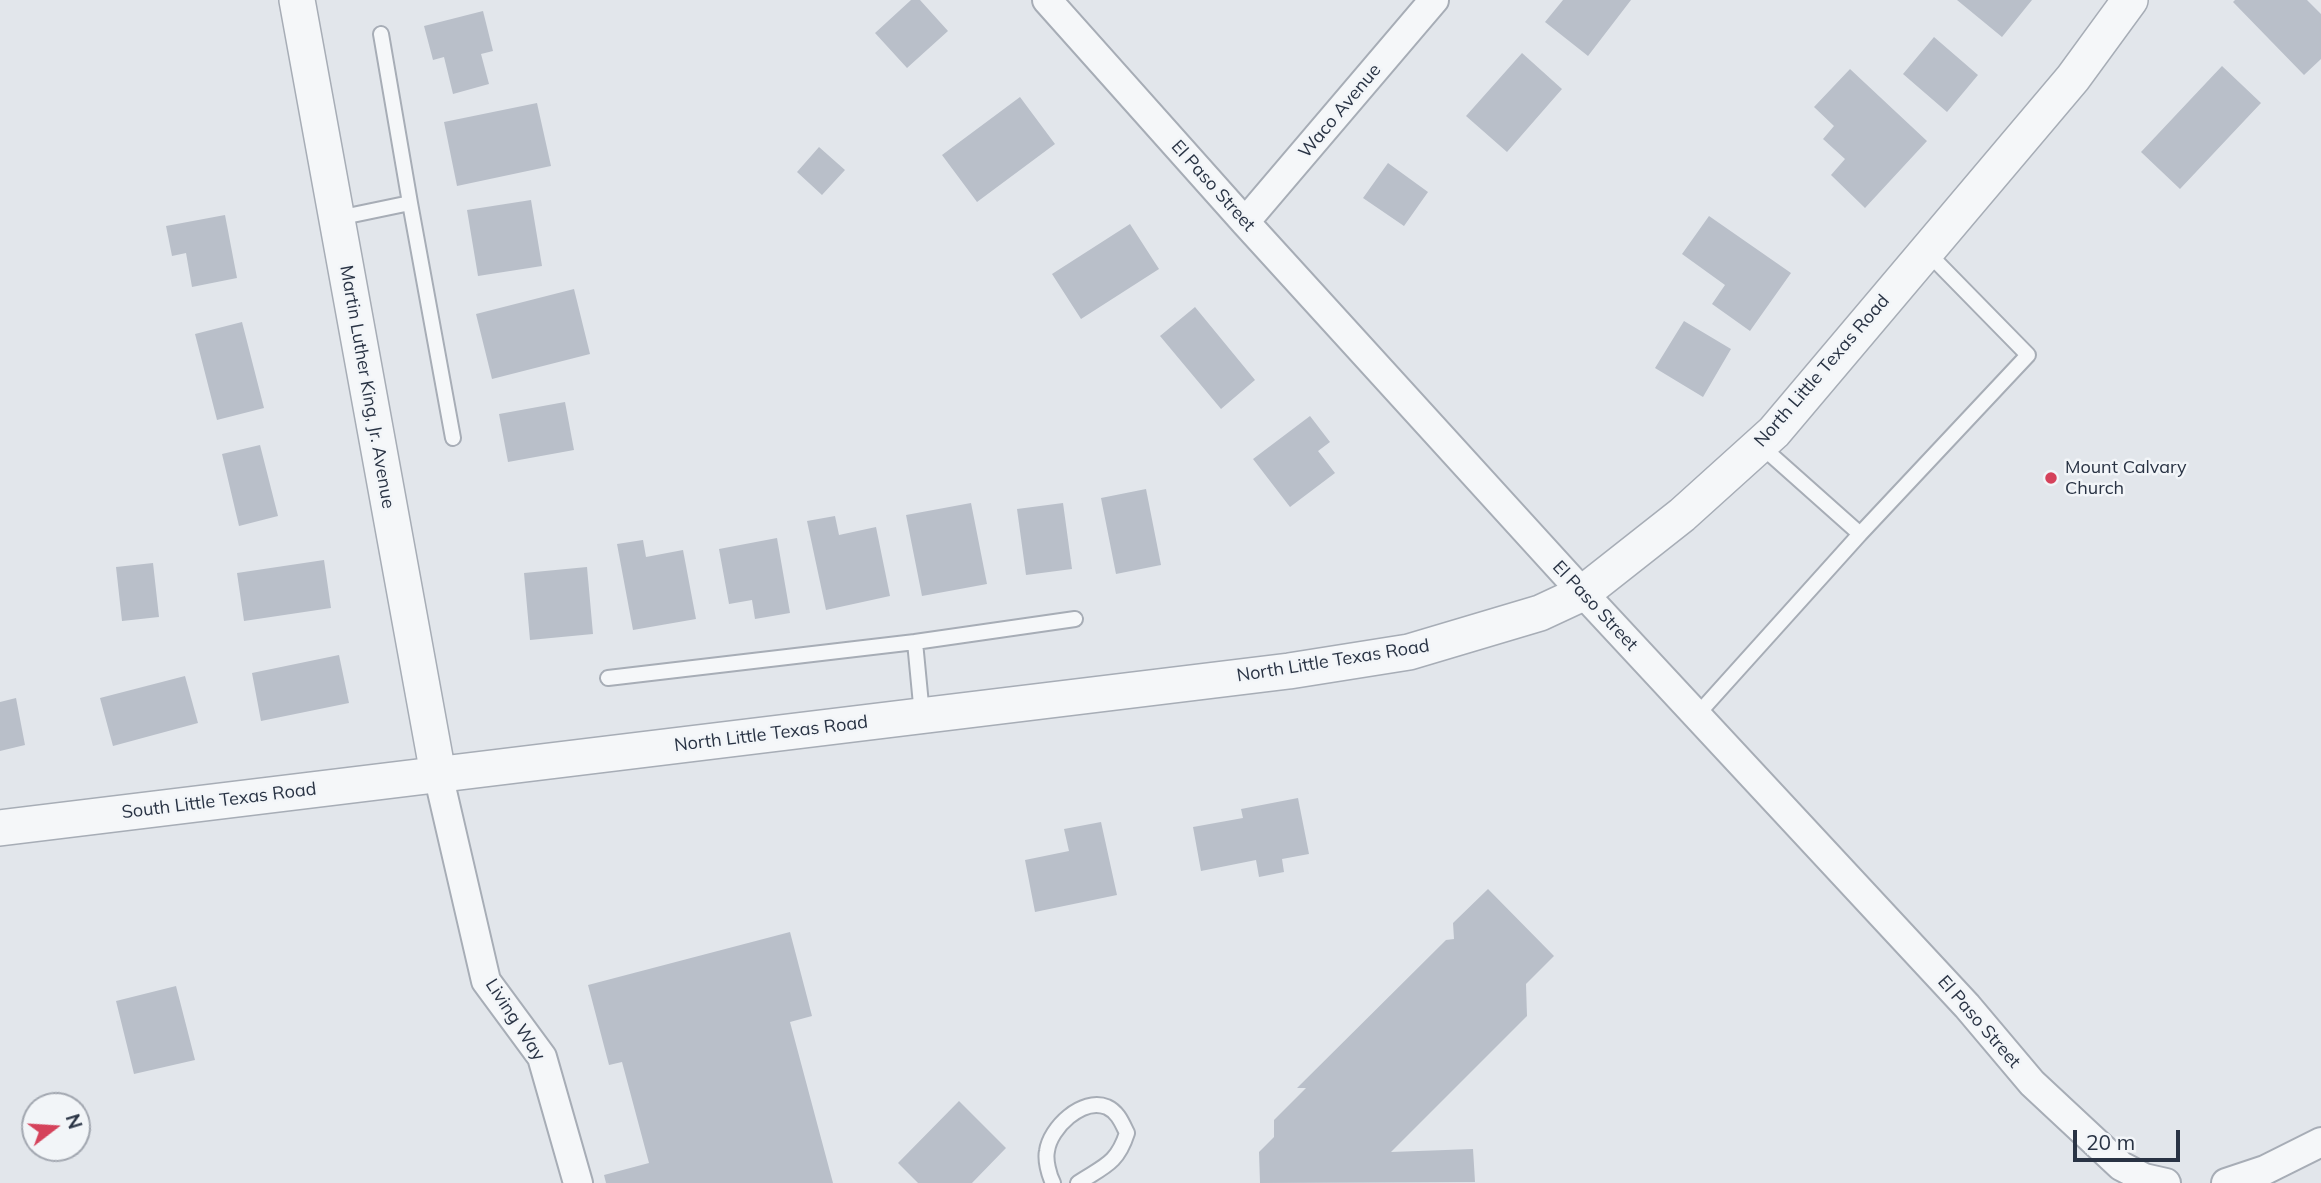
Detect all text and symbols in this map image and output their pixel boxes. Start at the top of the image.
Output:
street label: Waco Avenue [1294,60,1386,162]
street label: El Paso Street [1166,136,1260,236]
street label: Martin Luther King, Jr. Avenue [335,264,399,510]
street label: North Little Texas Road [1750,290,1894,452]
place label: Mount Calvary Church [2065,457,2187,500]
marker: Mount Calvary Church [2043,470,2059,486]
street label: El Paso Street [1548,556,1642,656]
street label: North Little Texas Road [1235,635,1431,687]
street label: North Little Texas Road [673,711,869,757]
street label: South Little Texas Road [120,778,318,824]
street label: El Paso Street [1933,971,2025,1073]
street label: Living Way [481,975,549,1065]
north arrow [21,1092,91,1162]
text: N [61,1111,88,1132]
scale bar [2076,1116,2183,1160]
text: 20 m [2086,1129,2135,1155]

